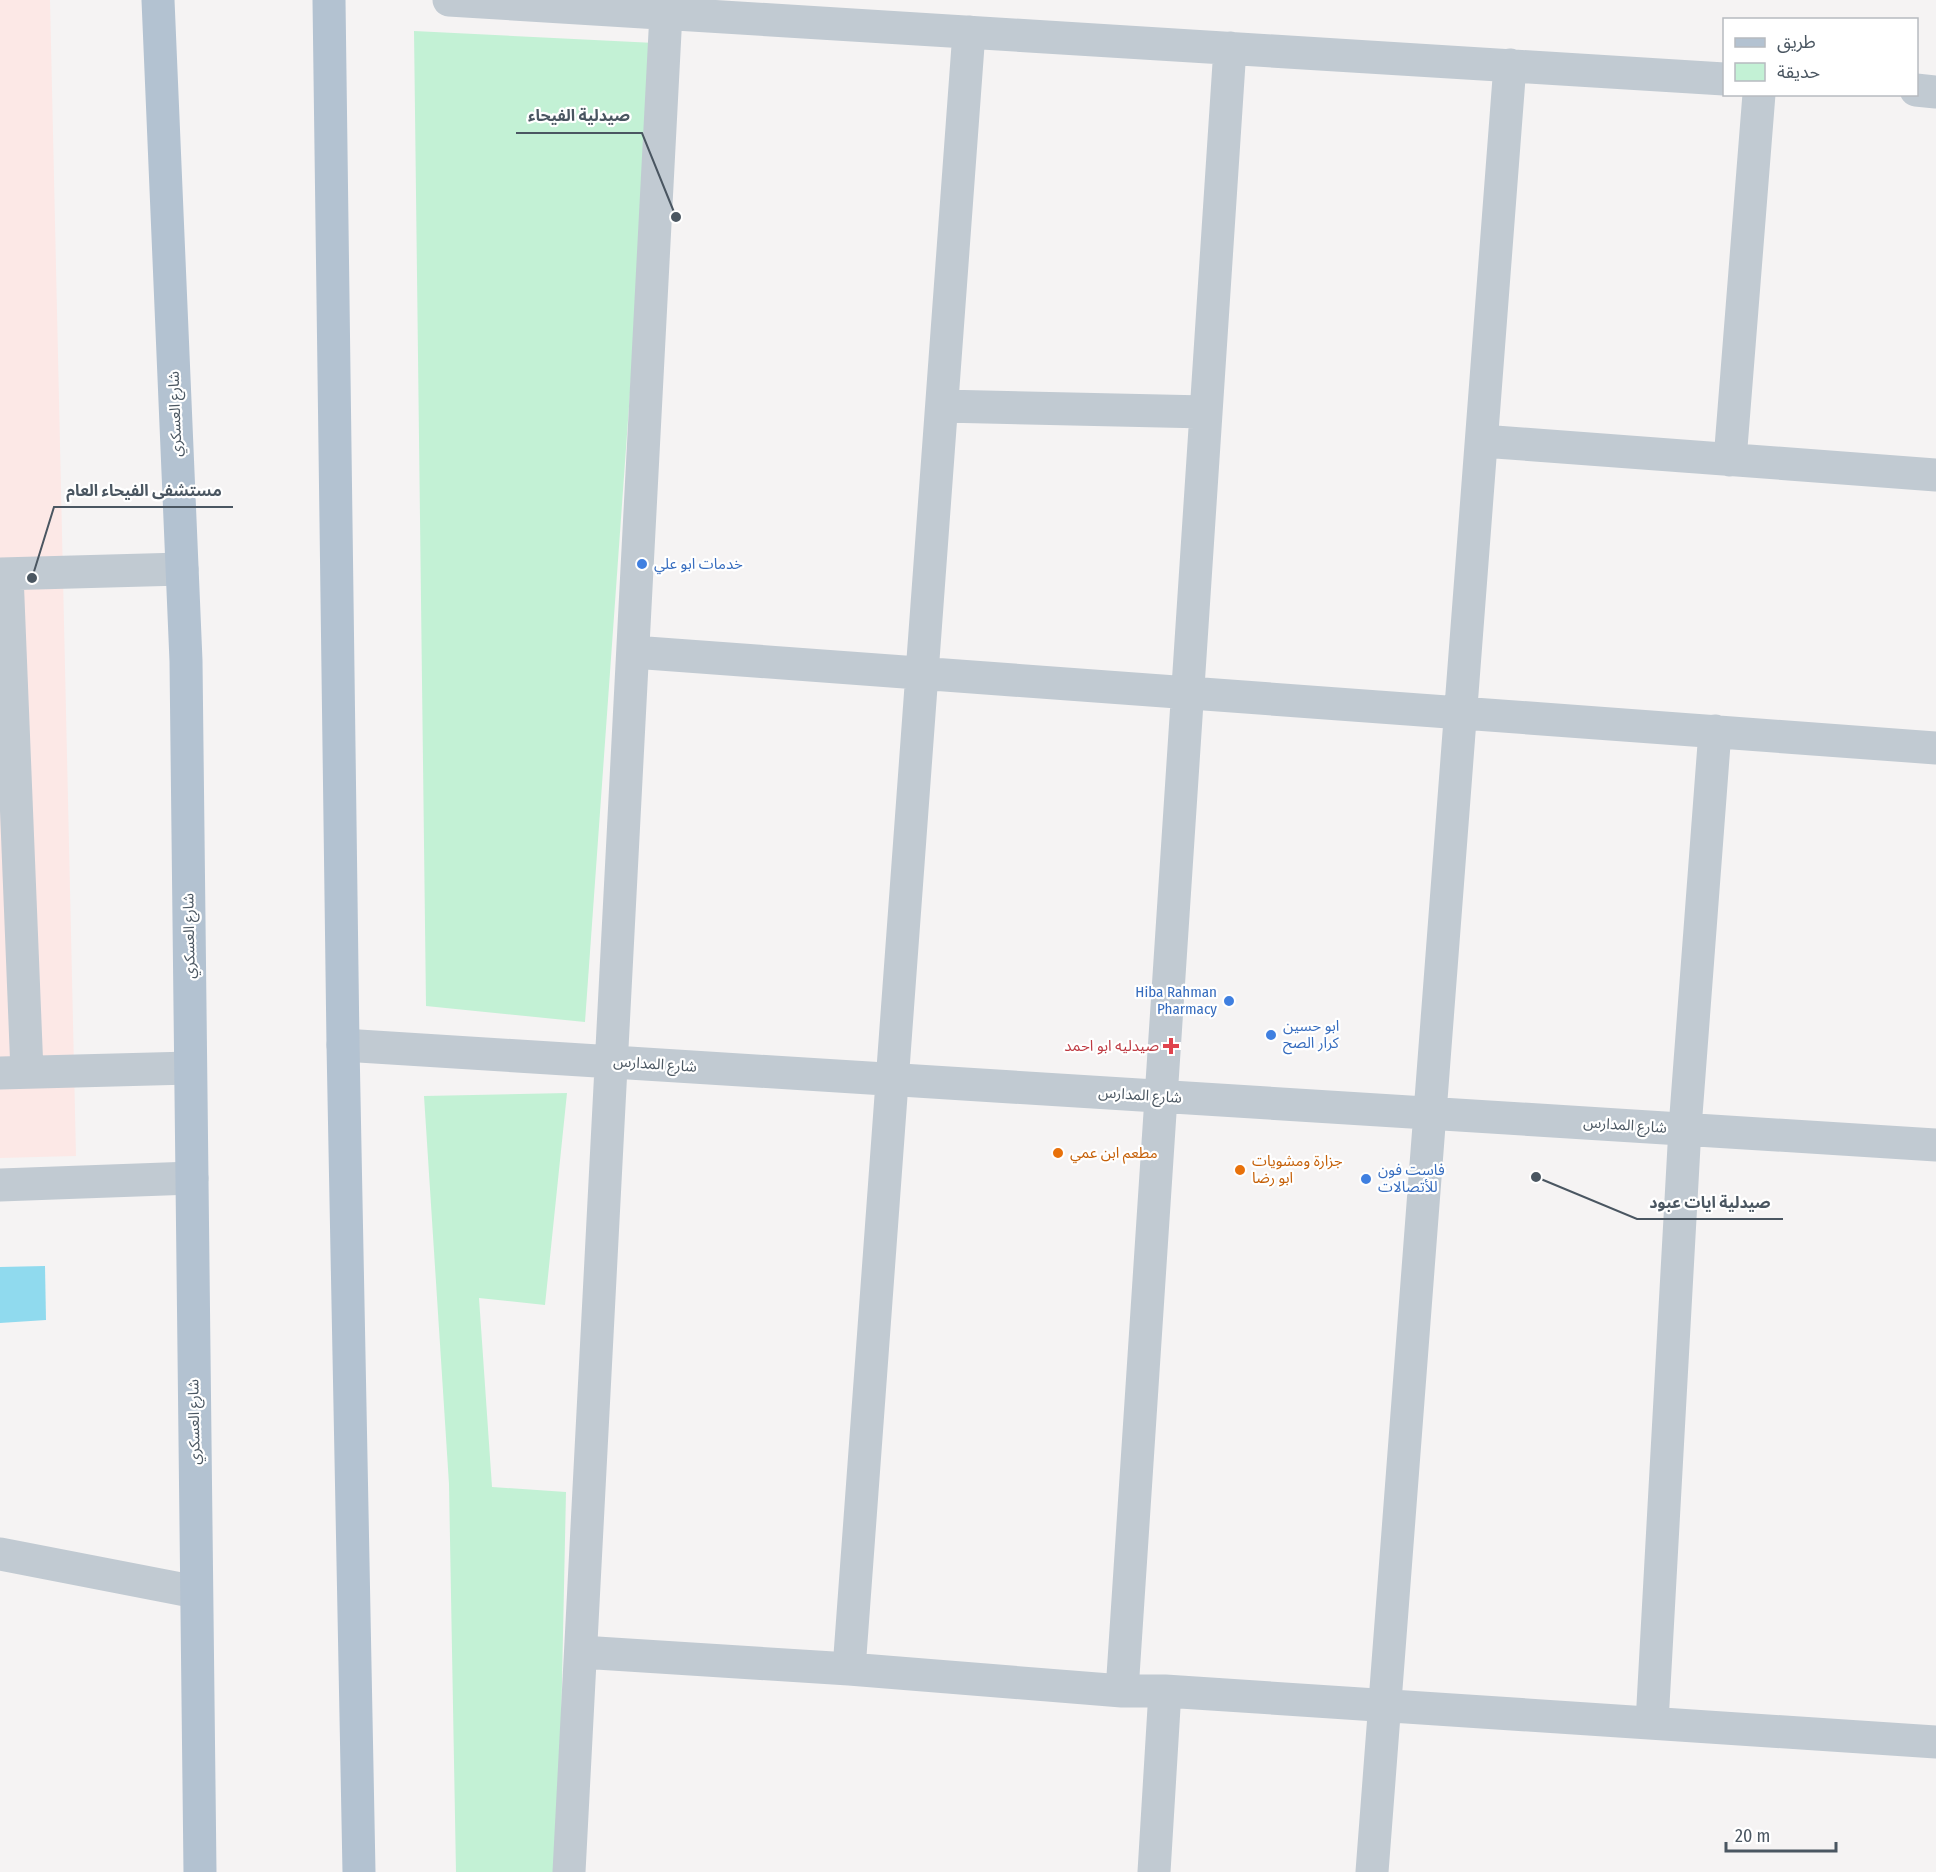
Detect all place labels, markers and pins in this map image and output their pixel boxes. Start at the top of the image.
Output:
callout: صيدلية الفيحاء [516,99,642,133]
callout: مستشفى الفيحاء العام [54,473,233,507]
place label: خدمات ابو علي [654,555,743,575]
marker: خدمات ابو علي [635,557,649,571]
place label: Hiba Rahman Pharmacy [1135,983,1217,1018]
marker: Hiba Rahman Pharmacy [1222,994,1236,1008]
place label: ابو حسين كرار الصح [1283,1017,1340,1055]
marker: ابو حسين كرار الصح [1264,1028,1278,1042]
place label: صيدليه ابو احمد [1064,1037,1159,1055]
marker: صيدليه ابو احمد [1164,1039,1178,1053]
place label: مطعم ابن عمي [1070,1144,1158,1164]
marker: مطعم ابن عمي [1051,1146,1065,1160]
place label: جزارة ومشويات ابو رضا [1252,1152,1343,1187]
place label: فاست فون للأتصالات [1378,1161,1445,1196]
marker: جزارة ومشويات ابو رضا [1233,1163,1247,1177]
marker: فاست فون للأتصالات [1359,1172,1373,1186]
callout: صيدلية ايات عبود [1637,1185,1783,1219]

